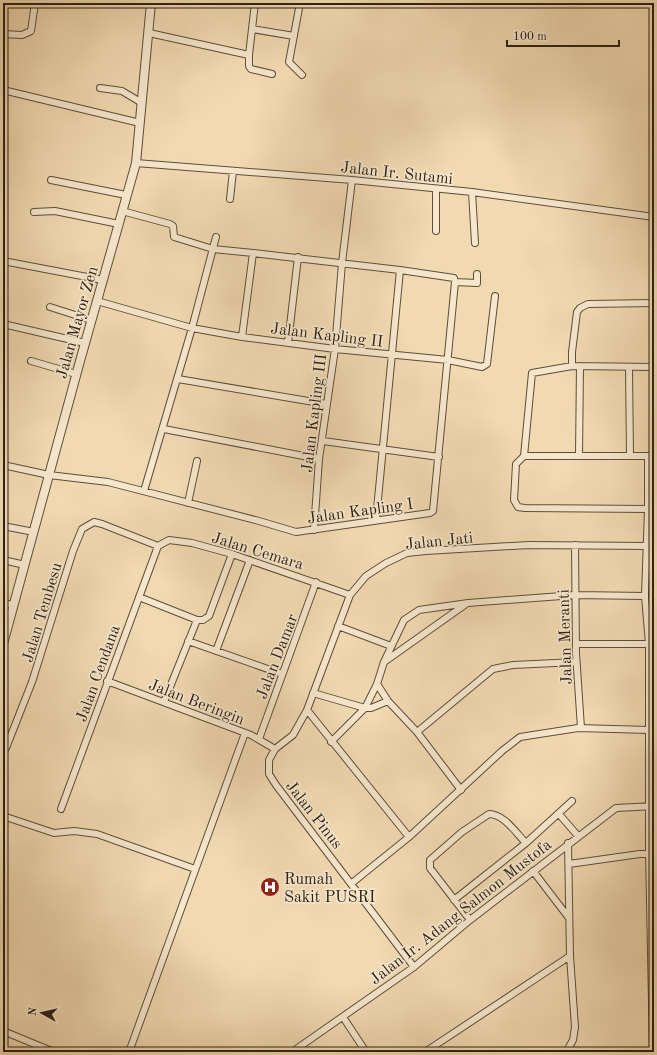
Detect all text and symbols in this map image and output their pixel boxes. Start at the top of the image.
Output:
scale bar [507,22,619,48]
text: 100 m [513,31,547,43]
street label: Jalan Ir. Sutami [340,160,454,188]
street label: Jalan Mayor Zen [54,264,102,381]
street label: Jalan Kapling II [270,321,384,351]
street label: Jalan Kapling III [300,353,330,474]
street label: Jalan Kapling I [306,497,414,527]
street label: Jalan Cemara [210,530,305,573]
street label: Jalan Jati [404,530,474,554]
street label: Jalan Tembesu [20,560,66,664]
street label: Jalan Meranti [556,589,576,685]
street label: Jalan Damar [254,612,302,701]
street label: Jalan Cendana [74,623,124,724]
street label: Jalan Beringin [146,677,247,729]
street label: Jalan Pinus [282,778,345,852]
street label: Jalan Ir. Adang Salmon Mustofa [367,837,555,988]
place label: Rumah Sakit PUSRI [284,872,375,906]
hospital icon: Rumah Sakit PUSRI [259,876,281,898]
north arrow [22,993,62,1033]
text: N [28,1006,40,1017]

